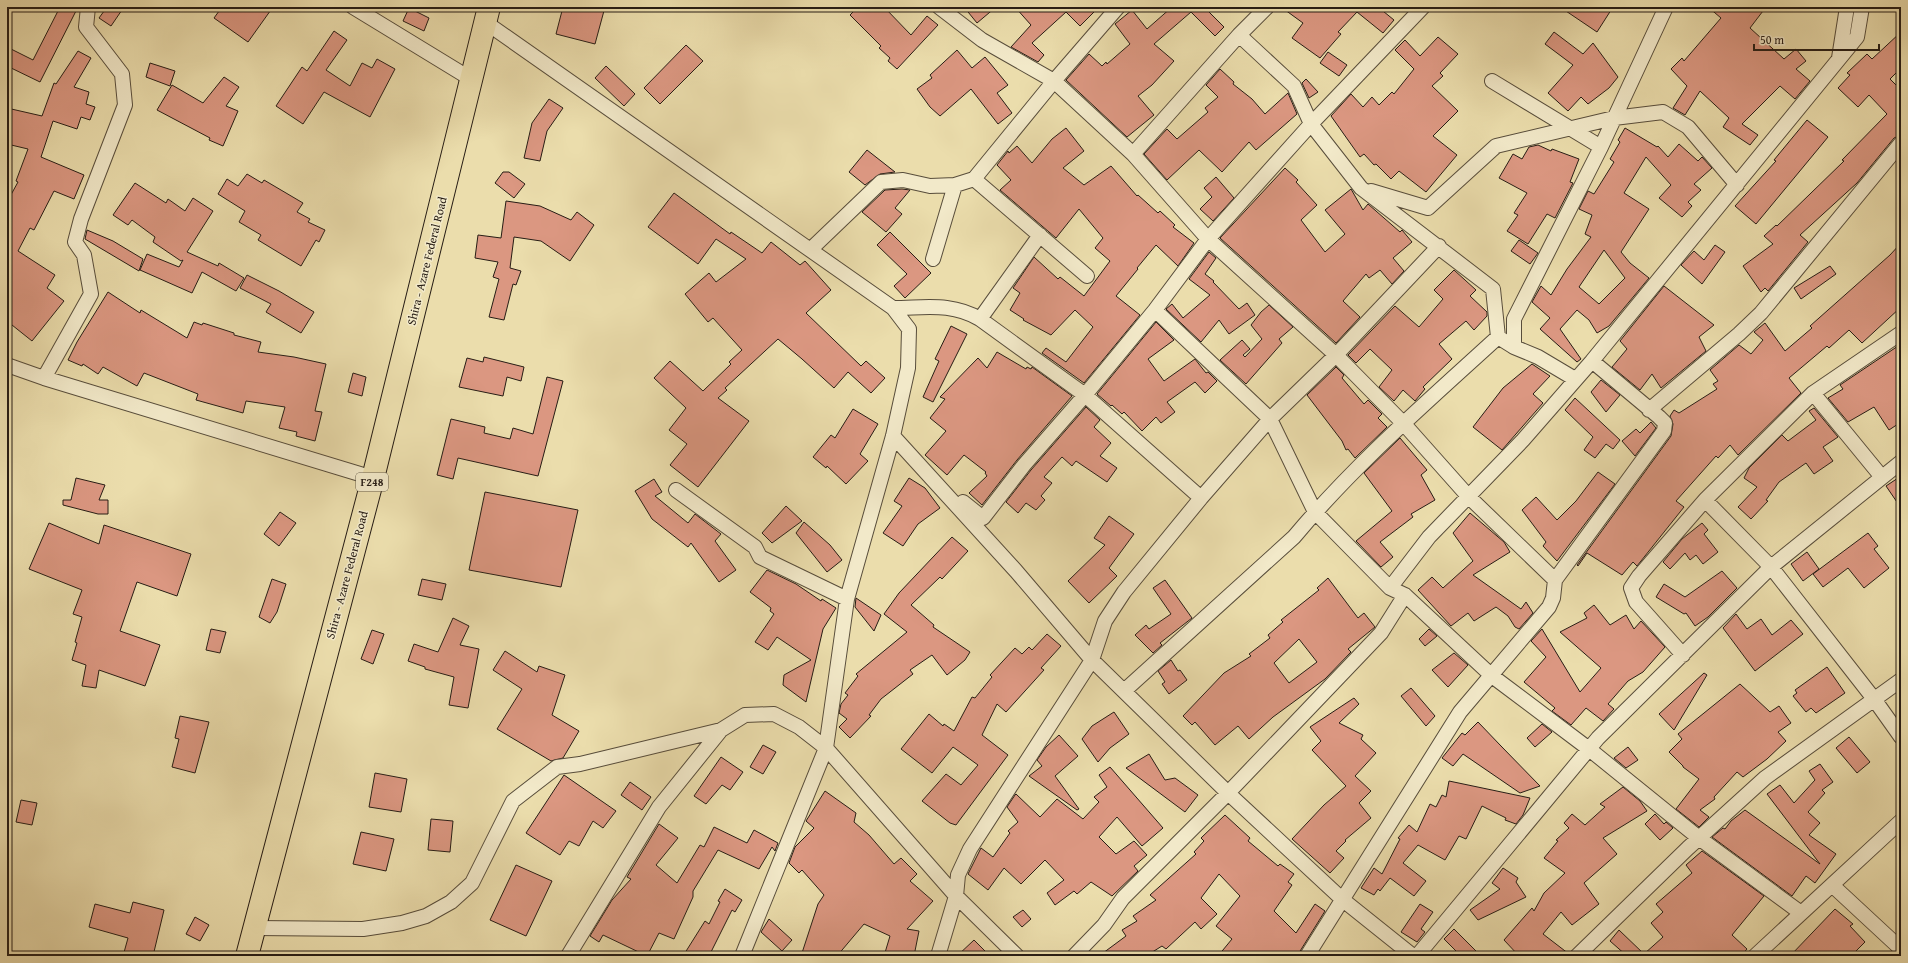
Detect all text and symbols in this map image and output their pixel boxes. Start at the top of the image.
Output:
scale bar [1754,26,1879,52]
text: 50 m [1760,31,1784,48]
street label: Shira - Azare Federal Road [402,194,451,327]
road number: F248 [356,473,388,491]
street label: Shira - Azare Federal Road [321,508,372,641]

